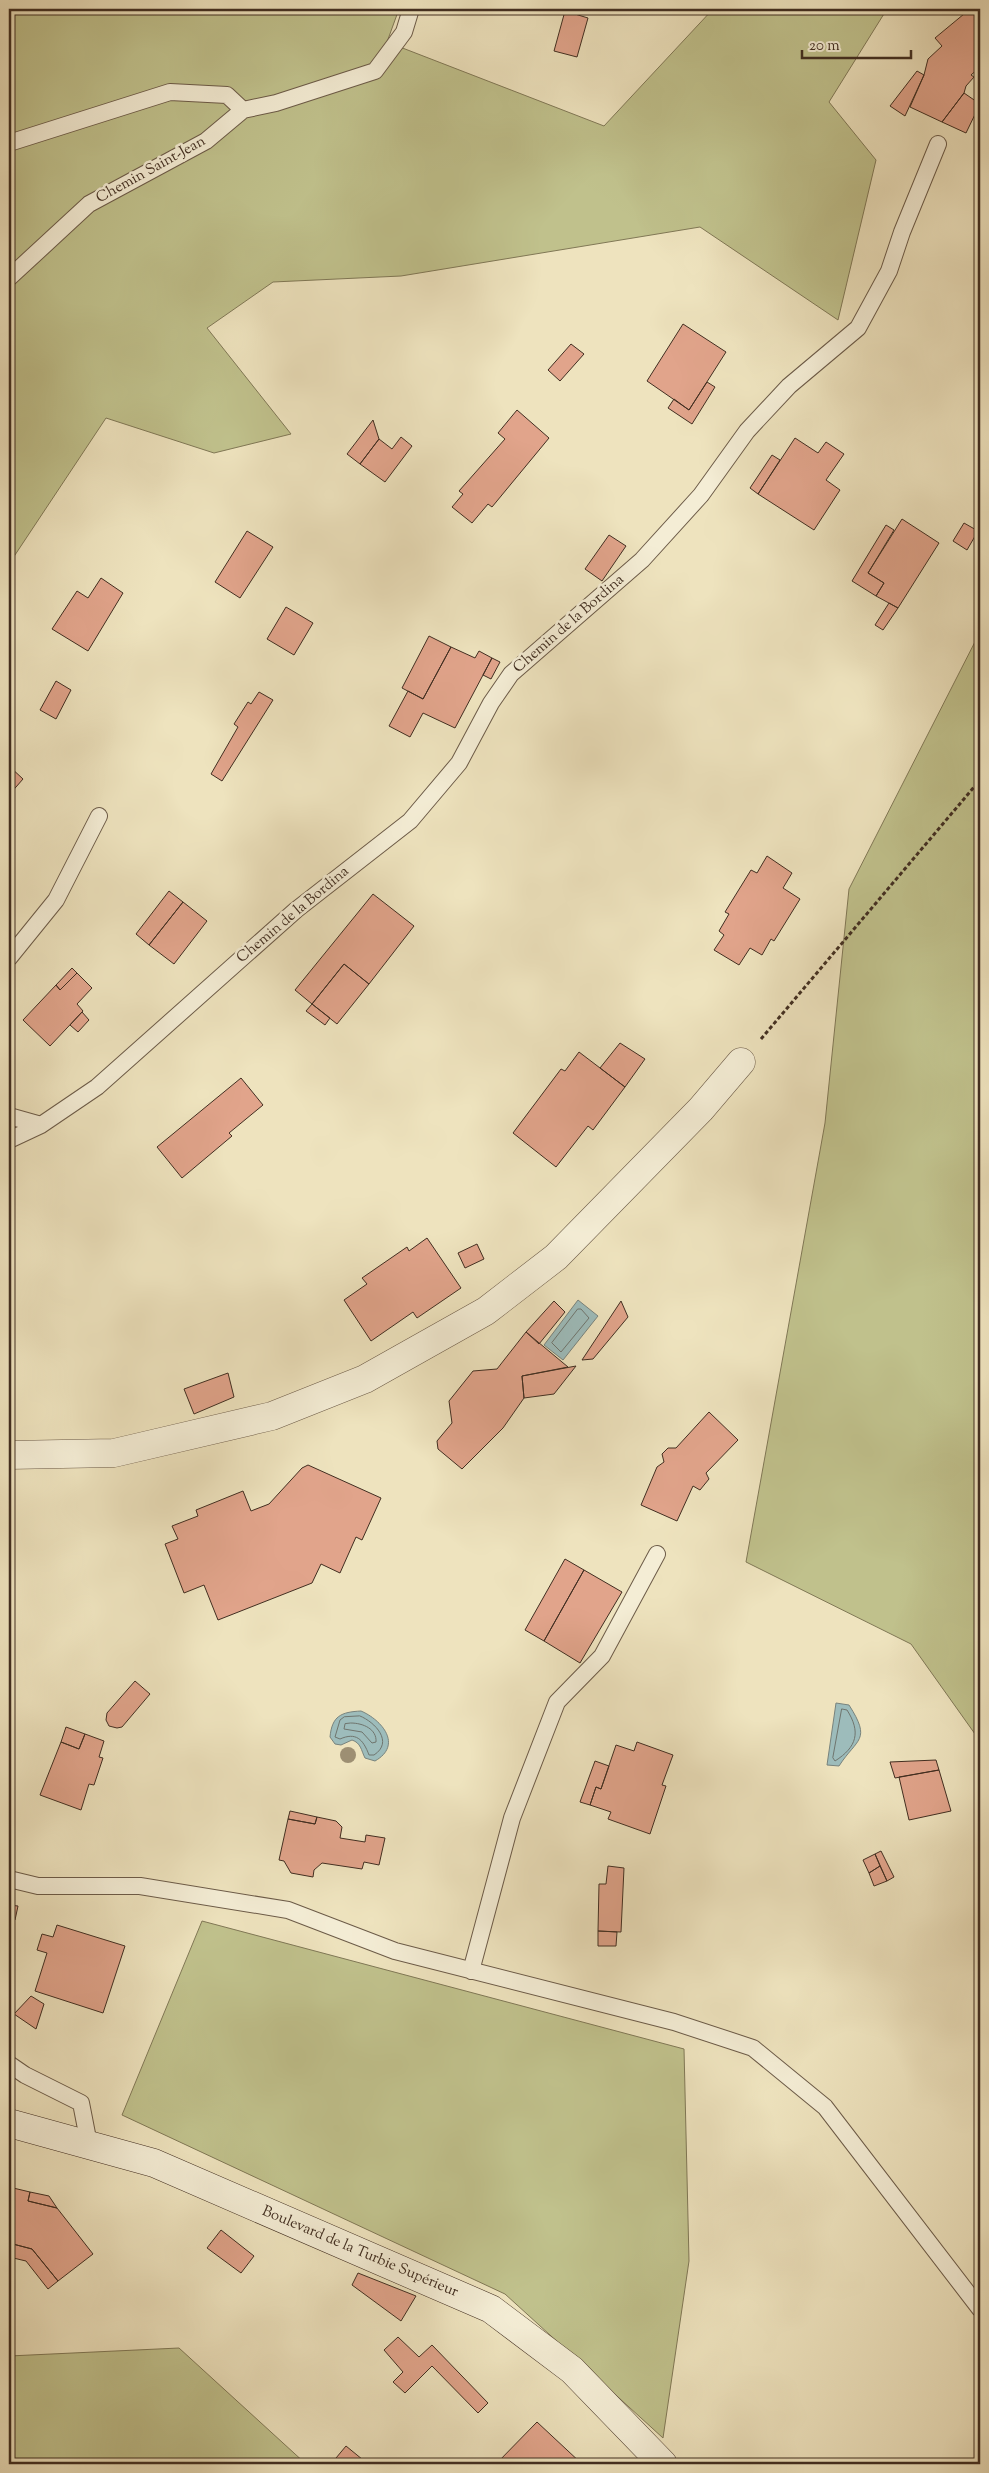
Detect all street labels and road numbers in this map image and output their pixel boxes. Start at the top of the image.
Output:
street label: Chemin Saint-Jean [92,131,210,209]
street label: Chemin de la Bordina [509,570,629,678]
street label: Chemin de la Bordina [232,862,354,968]
street label: Boulevard de la Turbie Supérieur [258,2201,462,2303]

